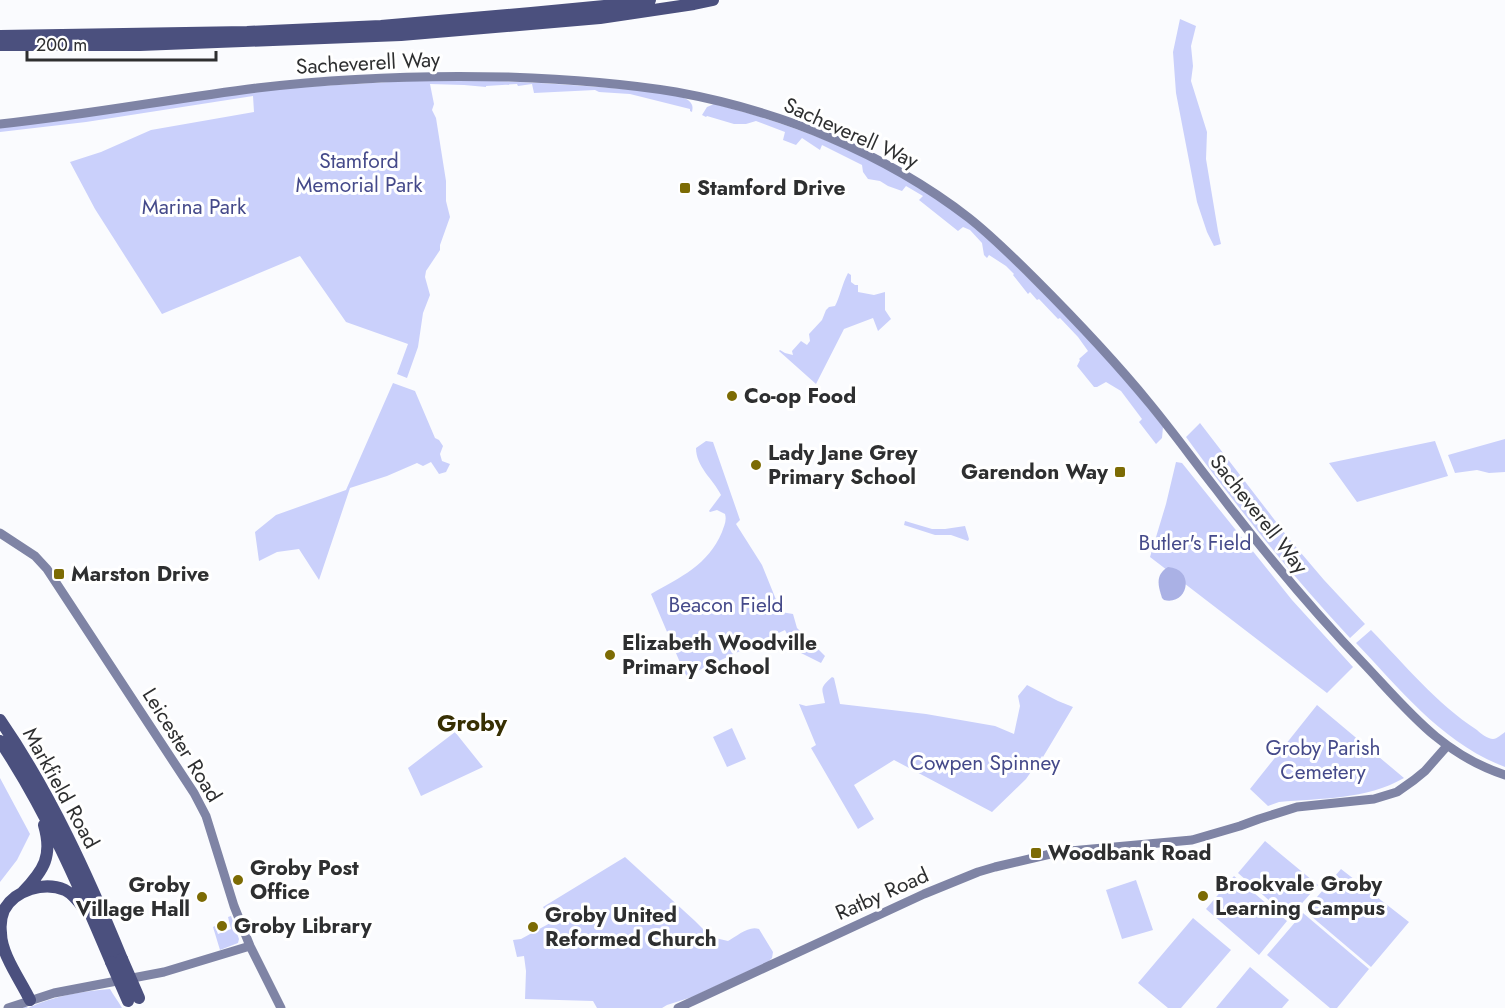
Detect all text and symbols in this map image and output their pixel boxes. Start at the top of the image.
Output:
scale bar [27,24,216,62]
text: 200 m [36,32,87,58]
street label: Sacheverell Way [295,44,442,82]
street label: Sacheverell Way [779,90,924,176]
park label: Stamford Memorial Park [296,146,423,200]
place label: Stamford Drive [697,173,845,203]
marker: Stamford Drive [678,181,692,195]
park label: Marina Park [142,192,247,222]
place label: Co-op Food [744,381,856,411]
marker: Co-op Food [725,389,739,403]
place label: Lady Jane Grey Primary School [768,438,918,492]
street label: Sacheverell Way [1203,448,1316,581]
place label: Garendon Way [961,457,1109,487]
marker: Lady Jane Grey Primary School [749,458,763,472]
marker: Garendon Way [1113,465,1127,479]
park label: Butler's Field [1139,528,1251,558]
place label: Marston Drive [71,559,209,589]
marker: Marston Drive [52,567,66,581]
park label: Beacon Field [668,590,784,620]
place label: Elizabeth Woodville Primary School [622,628,817,682]
marker: Elizabeth Woodville Primary School [603,648,617,662]
street label: Leicester Road [135,682,229,808]
district label: Groby [437,705,508,740]
street label: Markfield Road [15,722,107,854]
park label: Groby Parish Cemetery [1266,733,1380,787]
park label: Cowpen Spinney [910,748,1061,778]
place label: Woodbank Road [1048,838,1211,868]
marker: Woodbank Road [1029,846,1043,860]
place label: Groby Post Office [250,853,359,907]
street label: Ratby Road [830,860,934,928]
place label: Brookvale Groby Learning Campus [1215,869,1385,923]
place label: Groby Village Hall [75,870,191,924]
marker: Groby Post Office [231,873,245,887]
marker: Brookvale Groby Learning Campus [1196,889,1210,903]
marker: Groby Village Hall [195,890,209,904]
place label: Groby United Reformed Church [545,900,717,954]
place label: Groby Library [234,911,373,941]
marker: Groby Library [215,919,229,933]
marker: Groby United Reformed Church [526,920,540,934]

